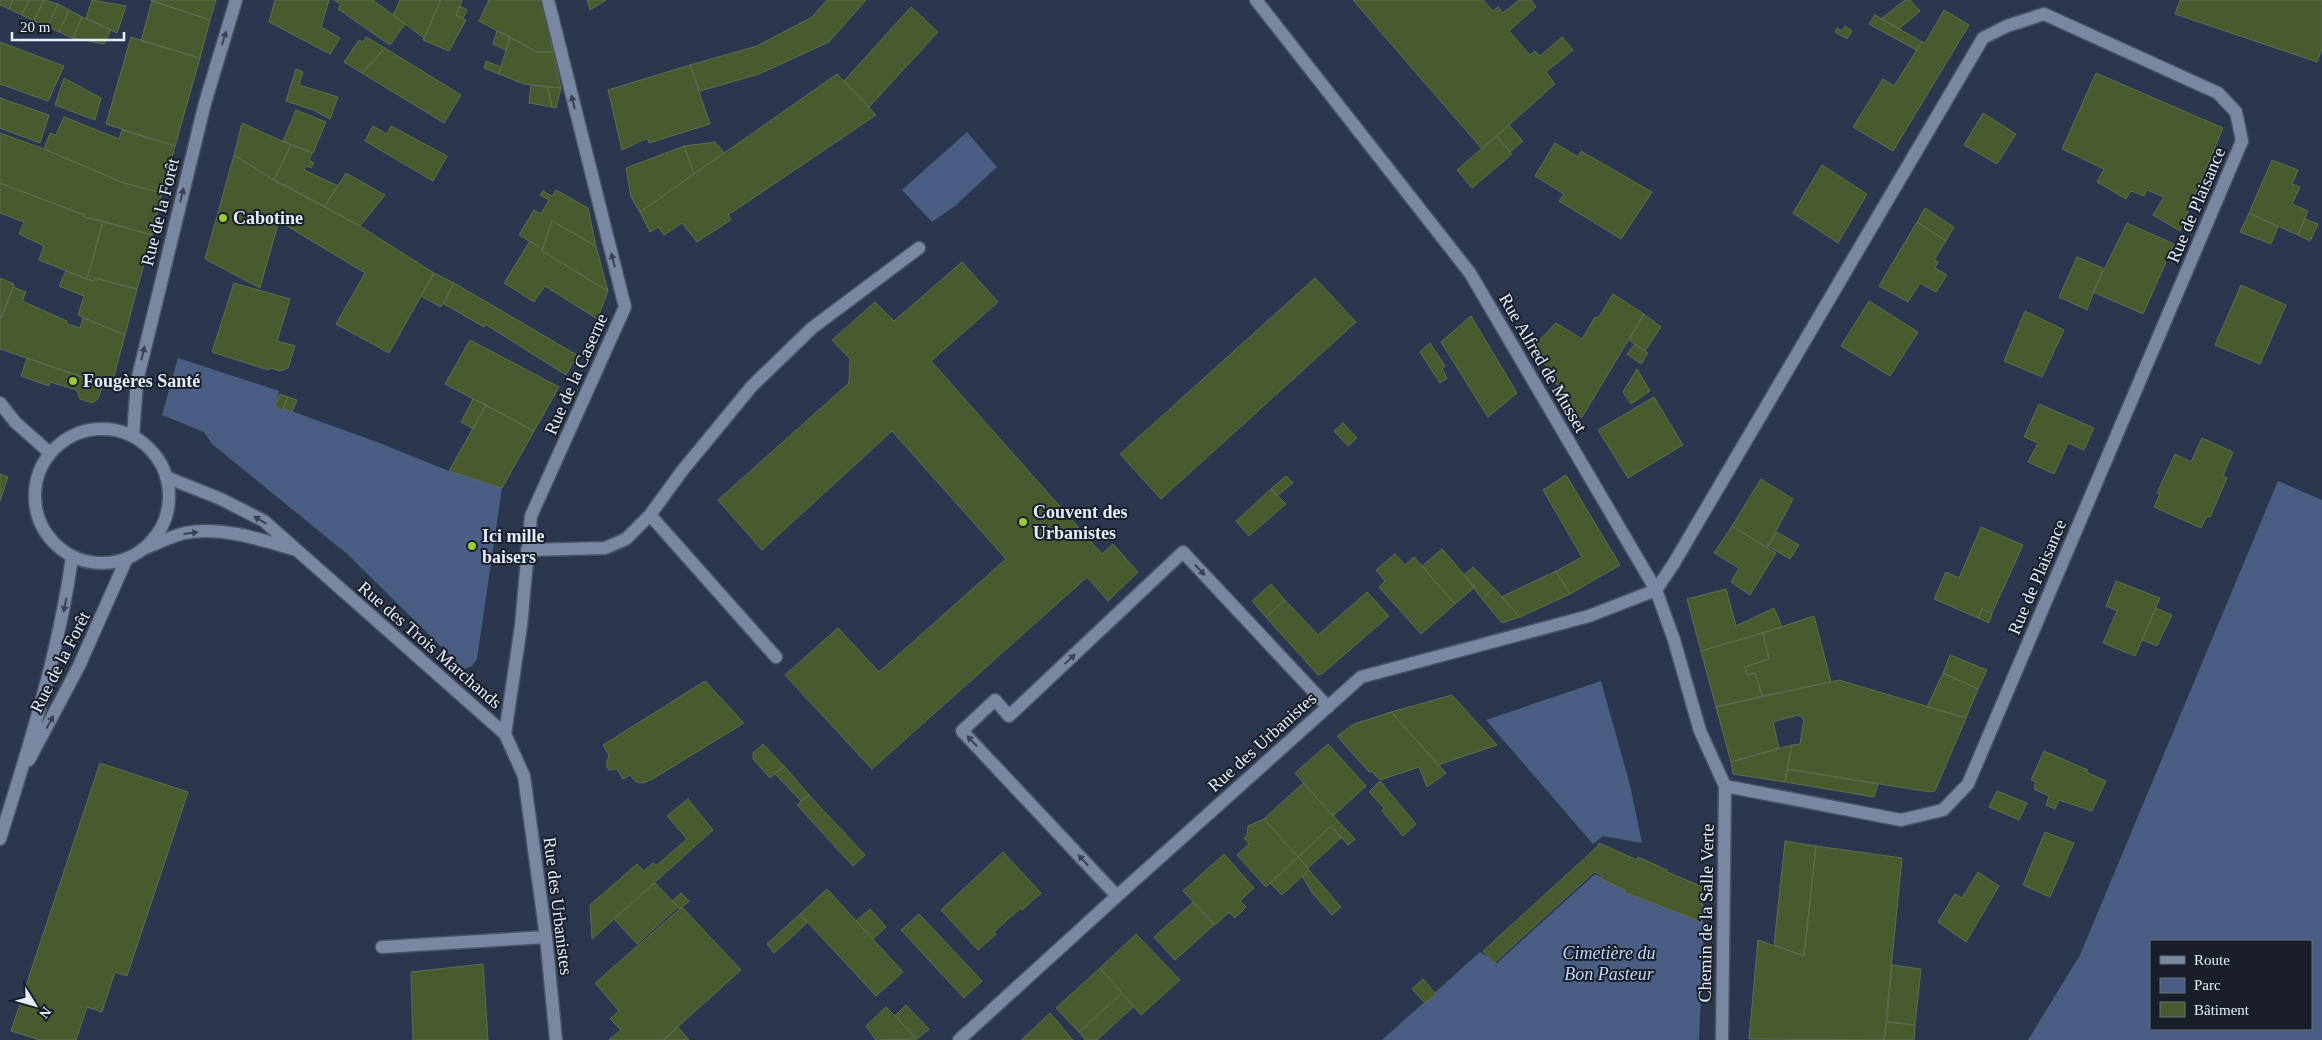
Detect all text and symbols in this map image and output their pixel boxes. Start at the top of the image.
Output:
scale bar [12,10,125,42]
text: 20 m [20,19,51,35]
one-way arrow [221,31,229,46]
one-way arrow [569,95,577,110]
street label: Rue de Plaisance [2163,144,2229,266]
street label: Rue de la Forêt [137,156,183,268]
one-way arrow [179,188,187,203]
place label: Cabotine [233,208,303,228]
marker: Cabotine [217,212,229,224]
one-way arrow [609,252,617,267]
street label: Rue Alfred de Musset [1495,290,1591,436]
street label: Rue de la Caserne [540,310,612,438]
one-way arrow [140,346,148,361]
place label: Fougères Santé [83,371,200,391]
marker: Fougères Santé [67,375,79,387]
place label: Couvent des Urbanistes [1033,502,1128,543]
one-way arrow [253,515,266,524]
marker: Couvent des Urbanistes [1017,516,1029,528]
street label: Rue de Plaisance [2004,516,2070,638]
place label: Ici mille baisers [482,526,544,567]
one-way arrow [183,529,199,537]
marker: Ici mille baisers [466,540,478,552]
one-way arrow [1194,563,1206,575]
street label: Rue des Trois Marchands [354,577,506,713]
one-way arrow [61,597,69,613]
street label: Rue de la Forêt [26,608,94,716]
one-way arrow [1063,653,1075,665]
street label: Rue des Urbanistes [1204,688,1320,796]
one-way arrow [45,715,54,728]
one-way arrow [966,736,978,748]
street label: Chemin de la Salle Verte [1694,824,1718,1002]
street label: Rue des Urbanistes [540,836,576,976]
one-way arrow [1077,854,1089,866]
legend [2150,940,2312,1030]
park label: Cimetière du Bon Pasteur [1563,943,1655,984]
text: Route [2194,952,2230,968]
text: Parc [2194,977,2221,993]
north arrow [10,980,60,1030]
text: Bâtiment [2194,1002,2250,1018]
text: N [36,1004,54,1021]

